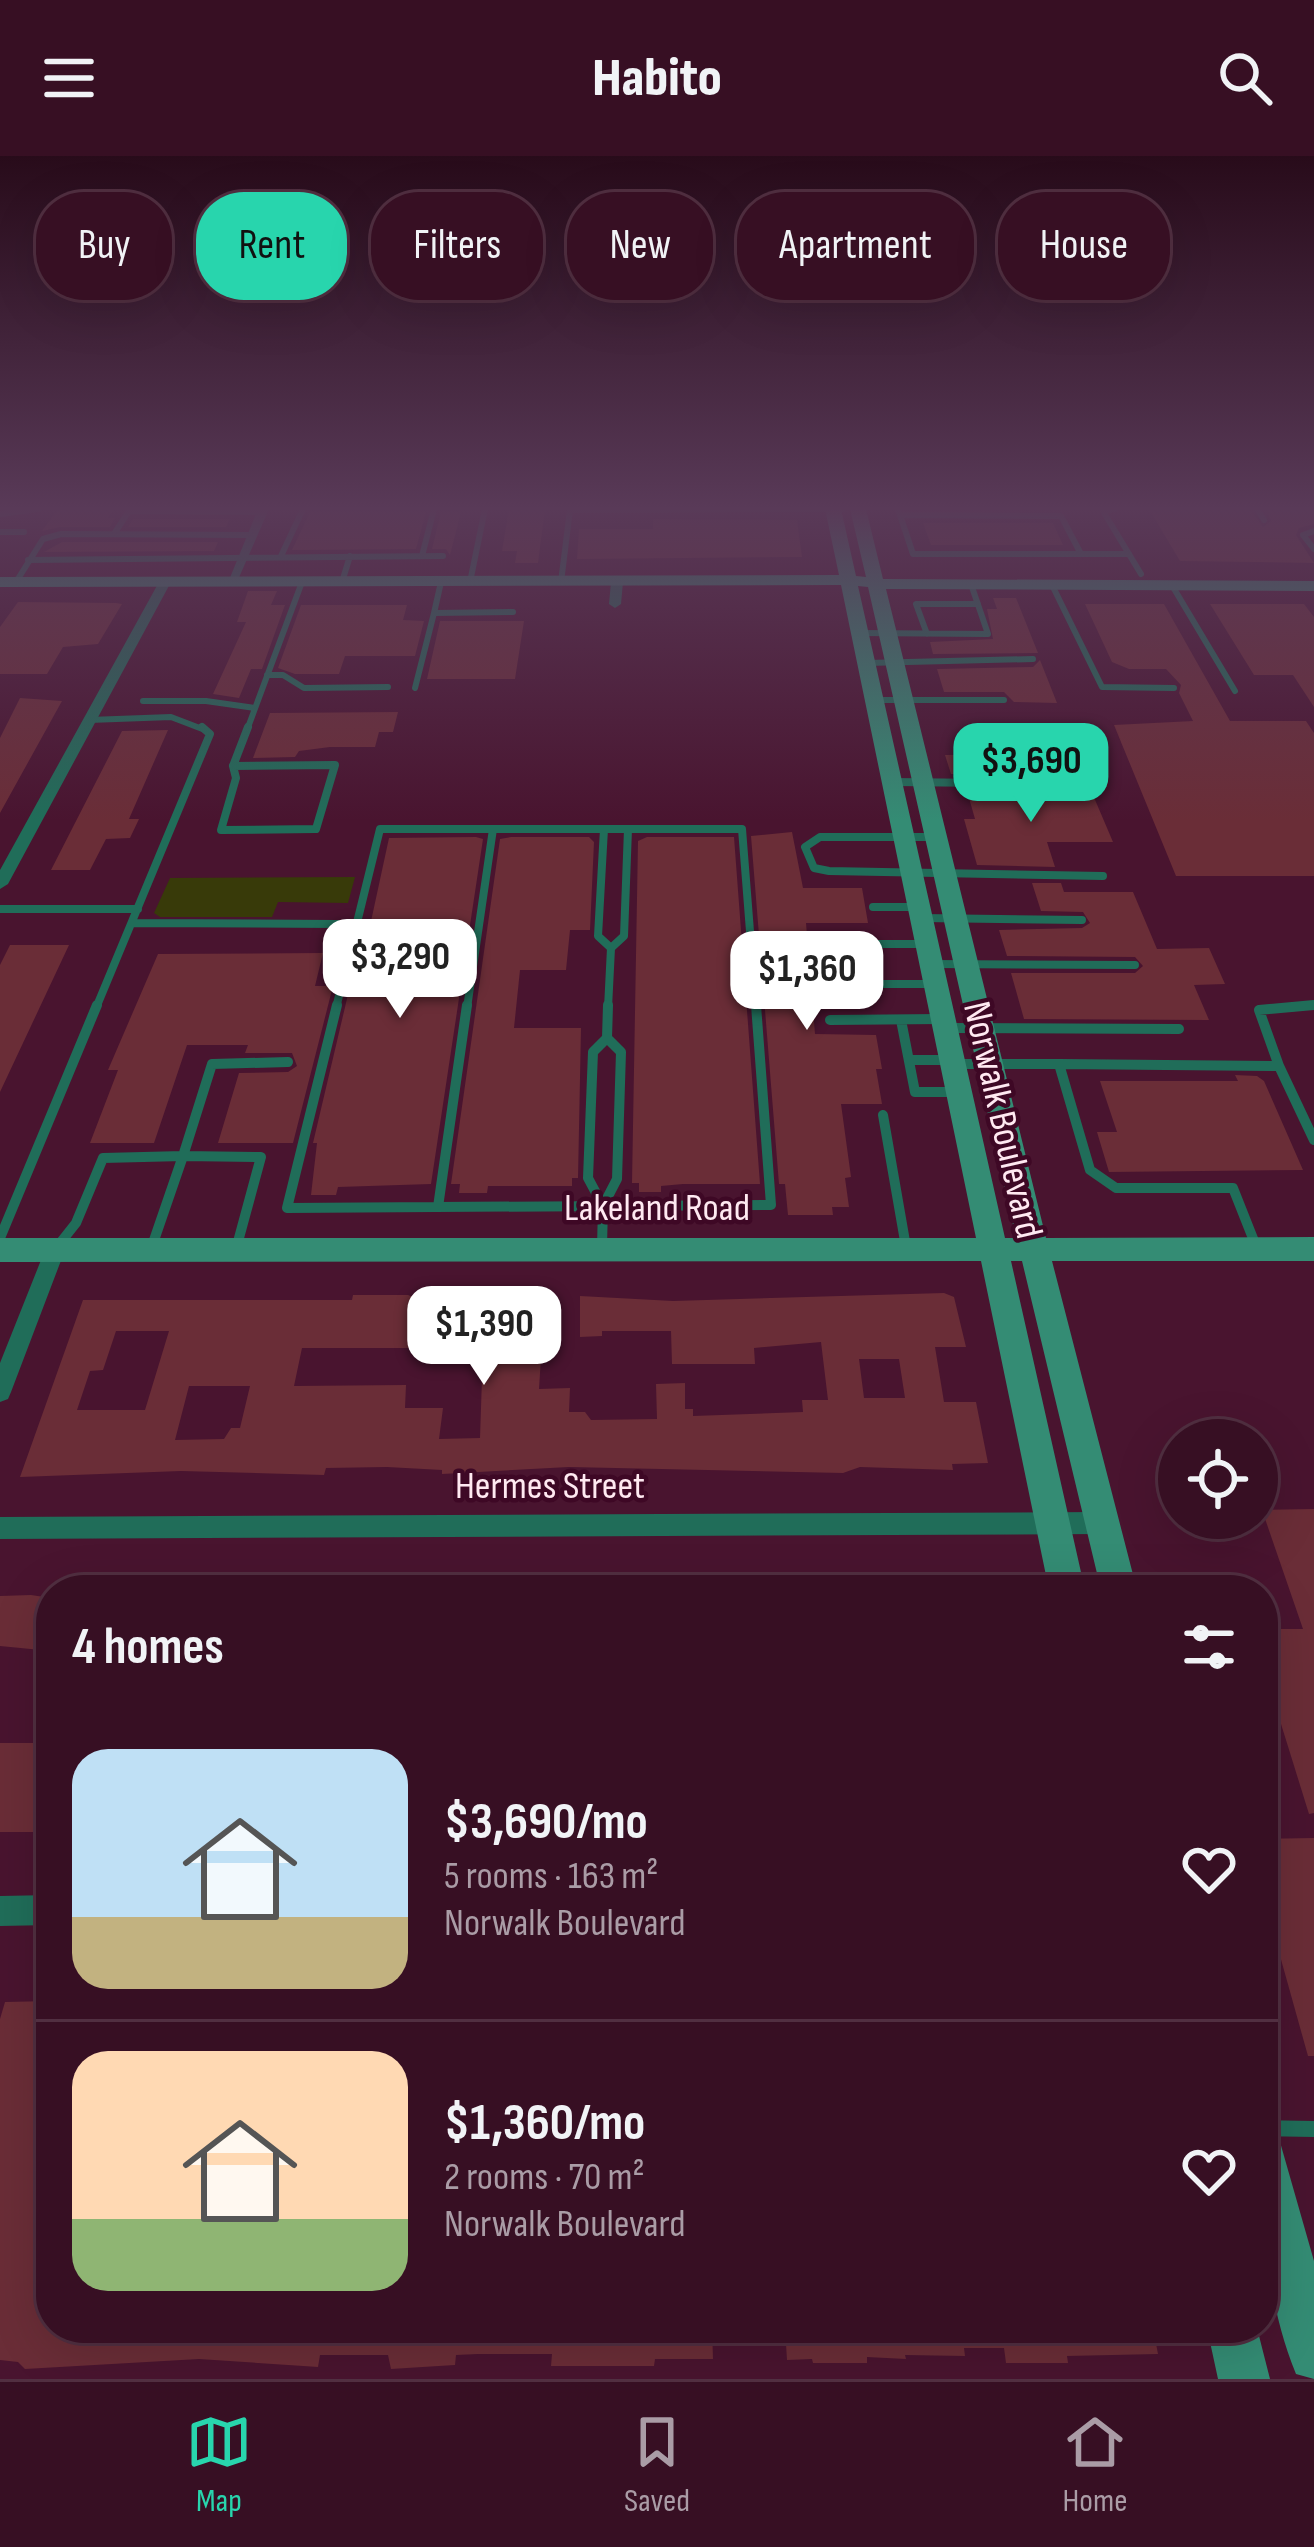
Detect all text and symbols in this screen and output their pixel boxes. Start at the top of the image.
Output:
icon: menu [36,45,102,111]
icon: search [1212,45,1278,111]
text: Habito [592,46,722,111]
chip: Buy [36,192,172,300]
chip: Rent [196,192,347,300]
chip: Filters [371,192,543,300]
chip: New [567,192,713,300]
chip: Apartment [737,192,974,300]
chip: House [998,192,1170,300]
pin: $3,690 [933,723,1129,825]
text: $3,690 [980,738,1082,785]
pin: $3,290 [302,919,498,1021]
pin: $1,360 [709,931,905,1033]
text: $3,290 [350,934,450,981]
text: $1,360 [757,946,857,993]
street label: Norwalk Boulevard [952,997,1052,1243]
street label: Lakeland Road [564,1185,750,1232]
pin: $1,390 [386,1286,582,1388]
text: $1,390 [434,1301,534,1348]
map controls [1158,1419,1278,1539]
button: locate [1158,1419,1278,1539]
street label: Hermes Street [455,1463,645,1510]
icon: filters [1176,1614,1242,1680]
text: 4 homes [72,1617,224,1678]
text: $3,690/mo [444,1792,648,1853]
icon: home [168,1797,312,1941]
icon: heart [1176,1836,1242,1902]
text: 5 rooms · 163 m² [444,1853,658,1900]
text: Norwalk Boulevard [444,1900,685,1947]
text: $1,360/mo [444,2093,645,2154]
icon: home [168,2099,312,2243]
icon: heart [1176,2138,1242,2204]
text: 2 rooms · 70 m² [444,2154,645,2201]
text: Norwalk Boulevard [444,2201,685,2248]
tab: Map [186,2409,252,2521]
tab: Saved [624,2409,690,2521]
tab: Home [1062,2409,1128,2521]

